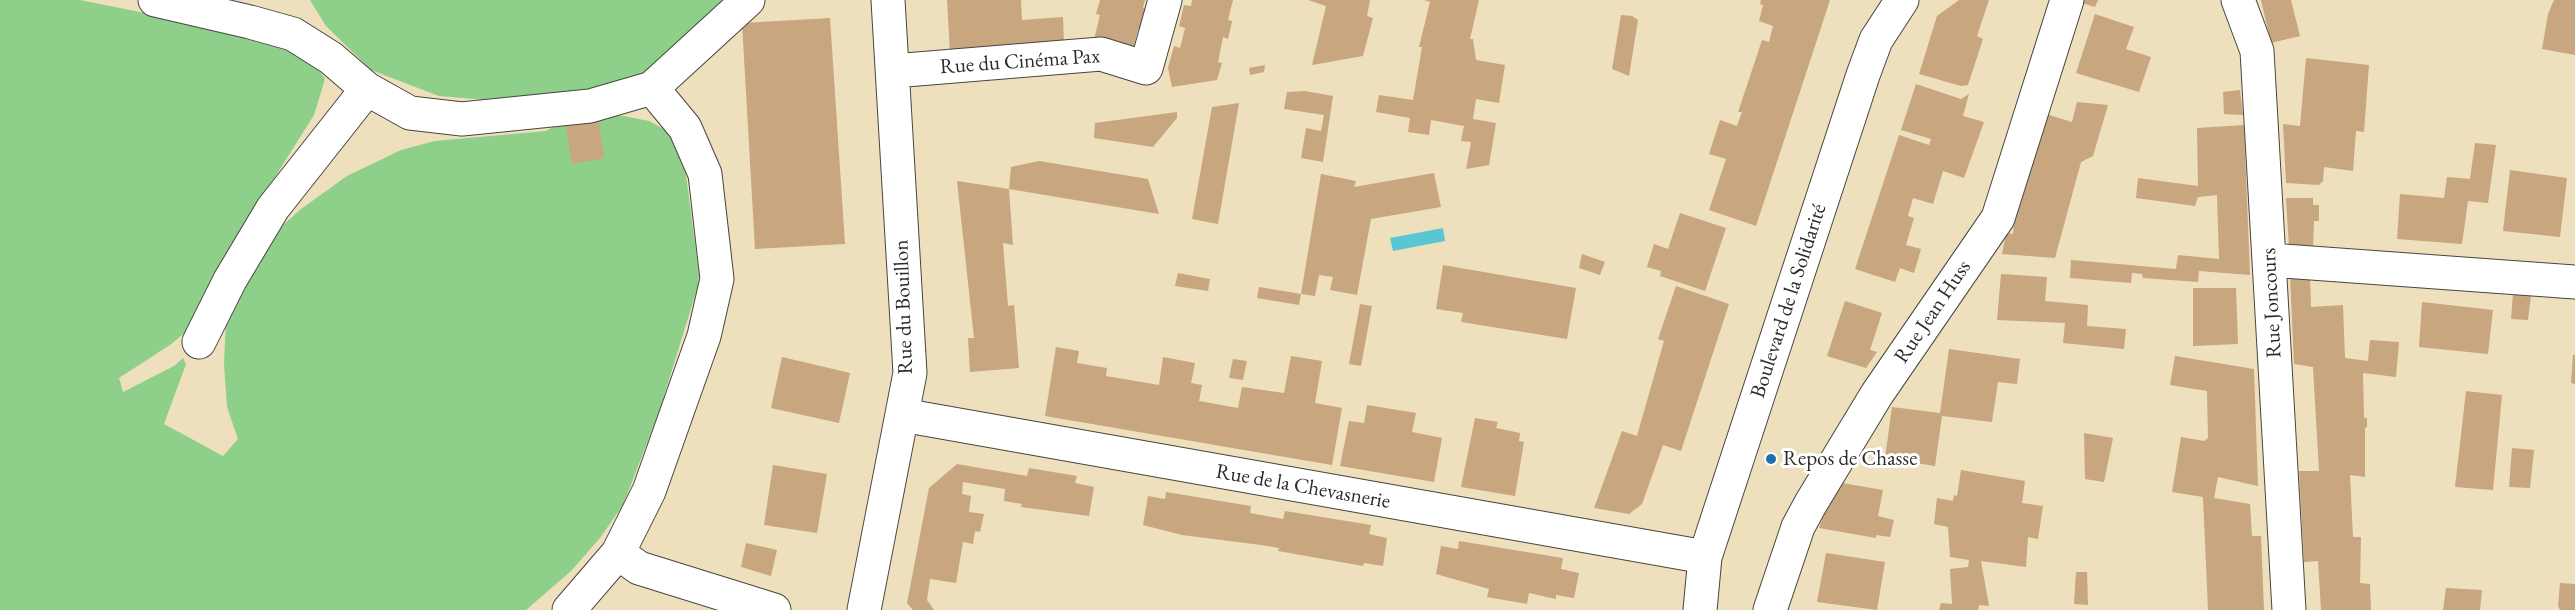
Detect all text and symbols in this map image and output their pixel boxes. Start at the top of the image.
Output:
street label: Rue du Cinéma Pax [939,44,1101,80]
street label: Boulevard de la Solidarité [1746,201,1832,401]
street label: Rue du Bouillon [889,239,919,375]
street label: Rue Joncours [2257,247,2287,359]
street label: Rue Jean Huss [1889,256,1977,368]
place label: Repos de Chasse [1783,446,1917,472]
marker: Repos de Chasse [1764,452,1778,466]
street label: Rue de la Chevasnerie [1214,459,1392,515]

